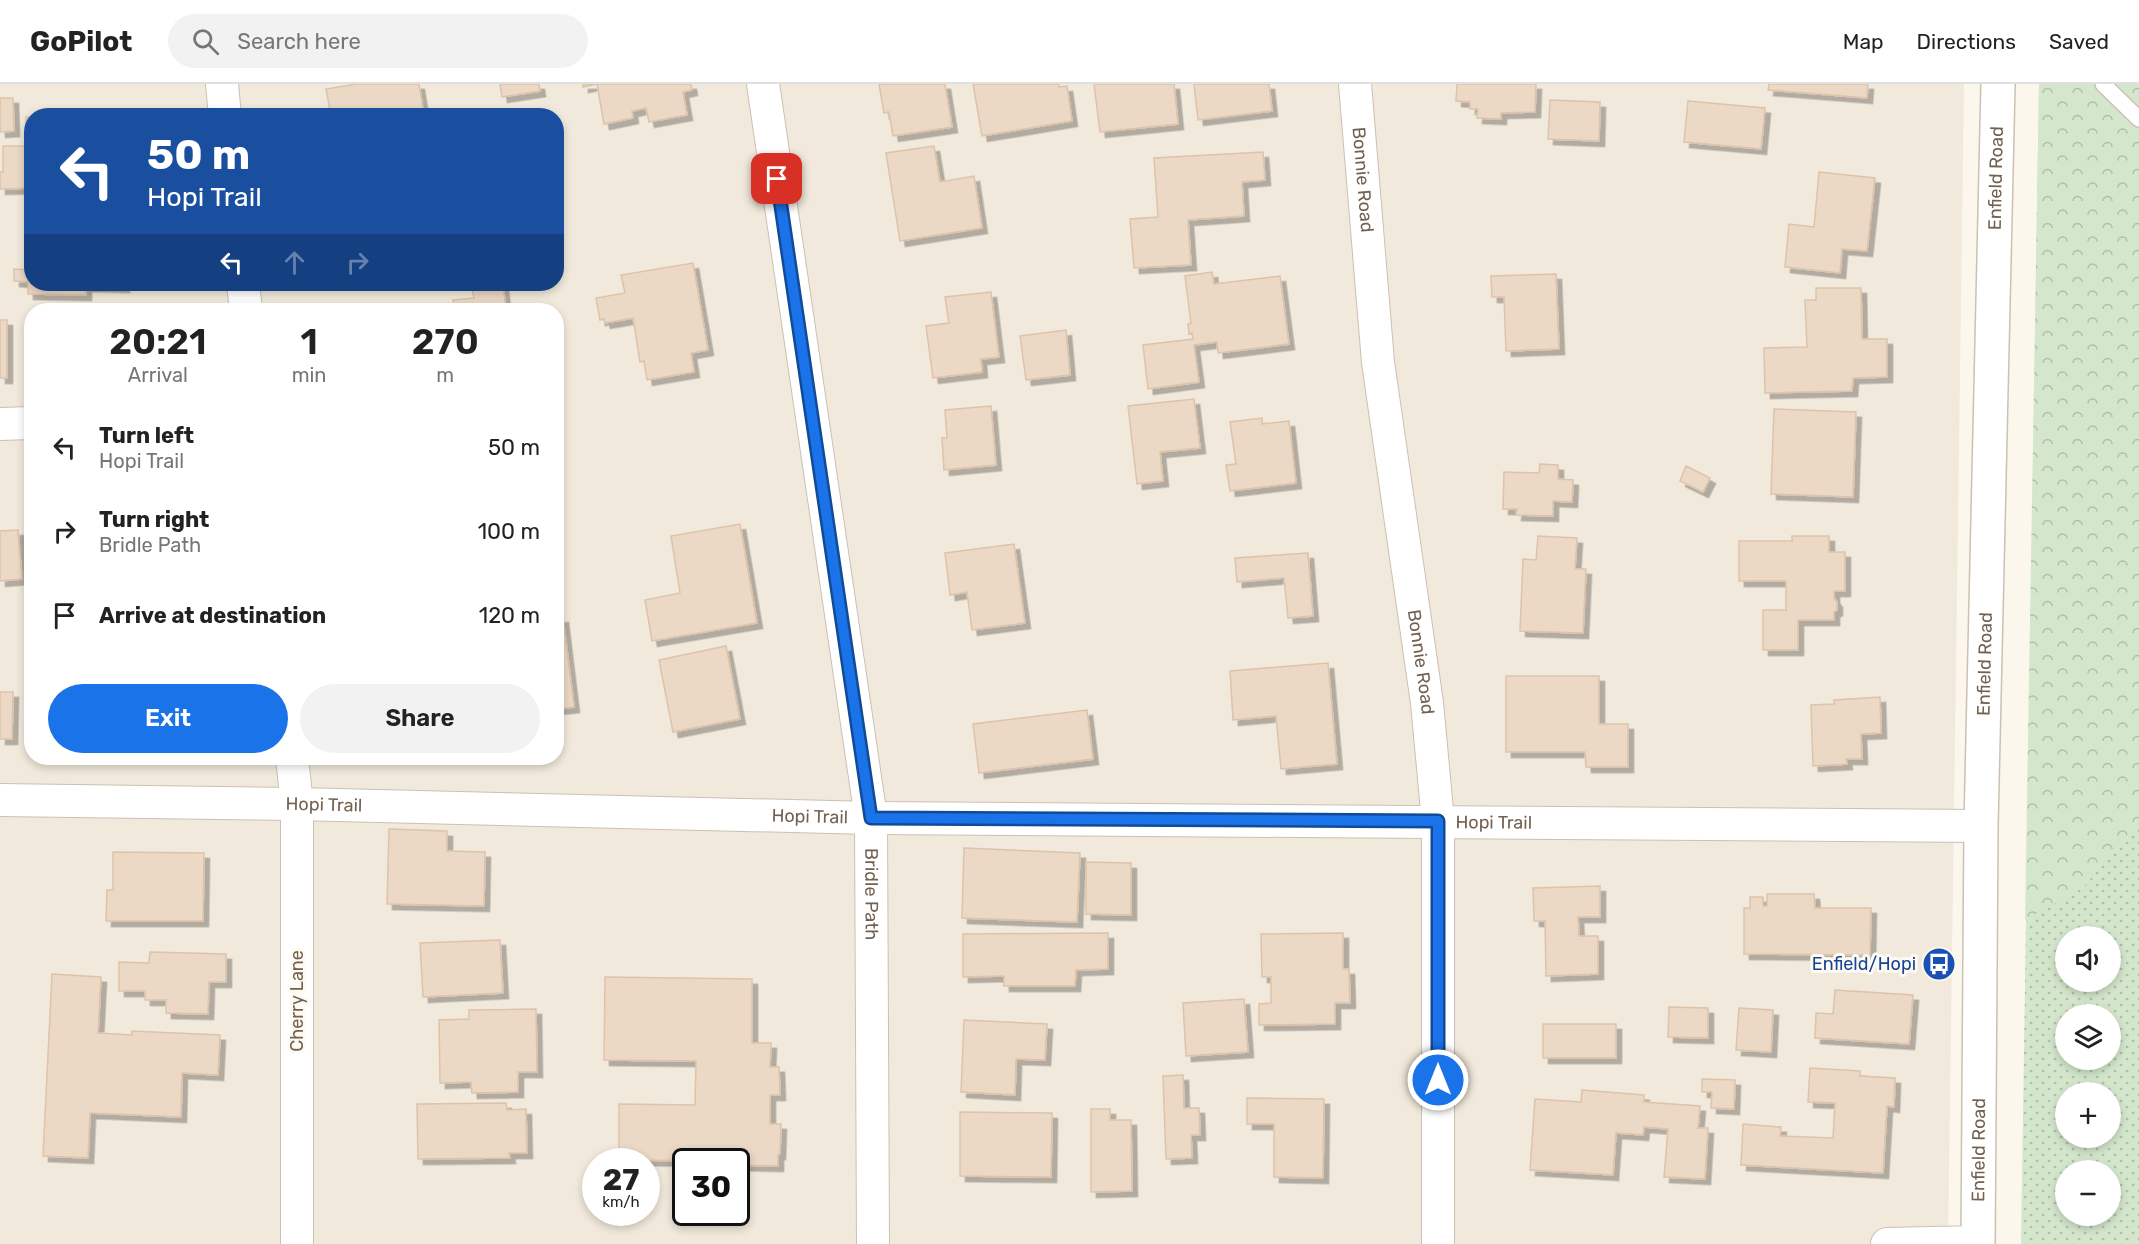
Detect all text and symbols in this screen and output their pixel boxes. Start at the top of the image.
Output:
search box [168,14,588,68]
text: GoPilot [30,25,132,58]
icon: search [189,25,222,58]
text: Search here [237,28,361,55]
text: Map [1843,29,1884,54]
text: Directions [1917,29,2016,54]
text: Saved [2049,29,2109,54]
street label: Bonnie Road [1348,126,1378,233]
street label: Enfield Road [1984,126,2008,230]
text: 50 m [147,130,250,180]
icon: left [48,132,126,210]
pin [751,153,802,204]
icon: arrive [760,162,793,195]
text: Hopi Trail [147,181,262,213]
icon: left [215,246,248,279]
icon: ahead [278,246,311,279]
icon: right [341,246,374,279]
text: 20:21 [109,320,206,363]
text: 1 [300,320,318,363]
text: 270 [412,320,479,363]
text: Arrival [128,363,188,387]
text: min [292,363,326,387]
text: m [436,363,454,387]
text: Turn left [99,422,194,449]
icon: left [48,431,81,464]
text: 50 m [488,434,540,461]
text: Hopi Trail [99,449,184,473]
text: Turn right [99,506,209,533]
icon: right [48,515,81,548]
text: 100 m [478,518,540,545]
text: Bridle Path [99,533,201,557]
icon: arrive [48,599,81,632]
text: Arrive at destination [99,602,326,629]
text: 120 m [479,602,540,629]
street label: Bonnie Road [1403,608,1439,715]
street label: Enfield Road [1973,612,1997,716]
button: Exit [48,684,288,753]
button: Share [300,684,540,753]
street label: Hopi Trail [286,793,363,817]
street label: Hopi Trail [771,805,848,828]
street label: Hopi Trail [1455,811,1532,834]
street label: Bridle Path [860,848,883,940]
map controls [2055,926,2121,1226]
button: sound [2055,926,2121,992]
bus stop icon: Enfield/Hopi [1921,946,1957,982]
street label: Cherry Lane [286,950,308,1052]
place label: Enfield/Hopi [1812,953,1916,975]
button: layers [2055,1004,2121,1070]
position arrow [1406,1048,1470,1112]
button: + [2055,1082,2121,1148]
street label: Enfield Road [1967,1098,1990,1202]
speed limit sign: 30 [672,1148,750,1226]
button: − [2055,1160,2121,1226]
text: 27 [603,1162,639,1198]
text: km/h [602,1193,640,1211]

